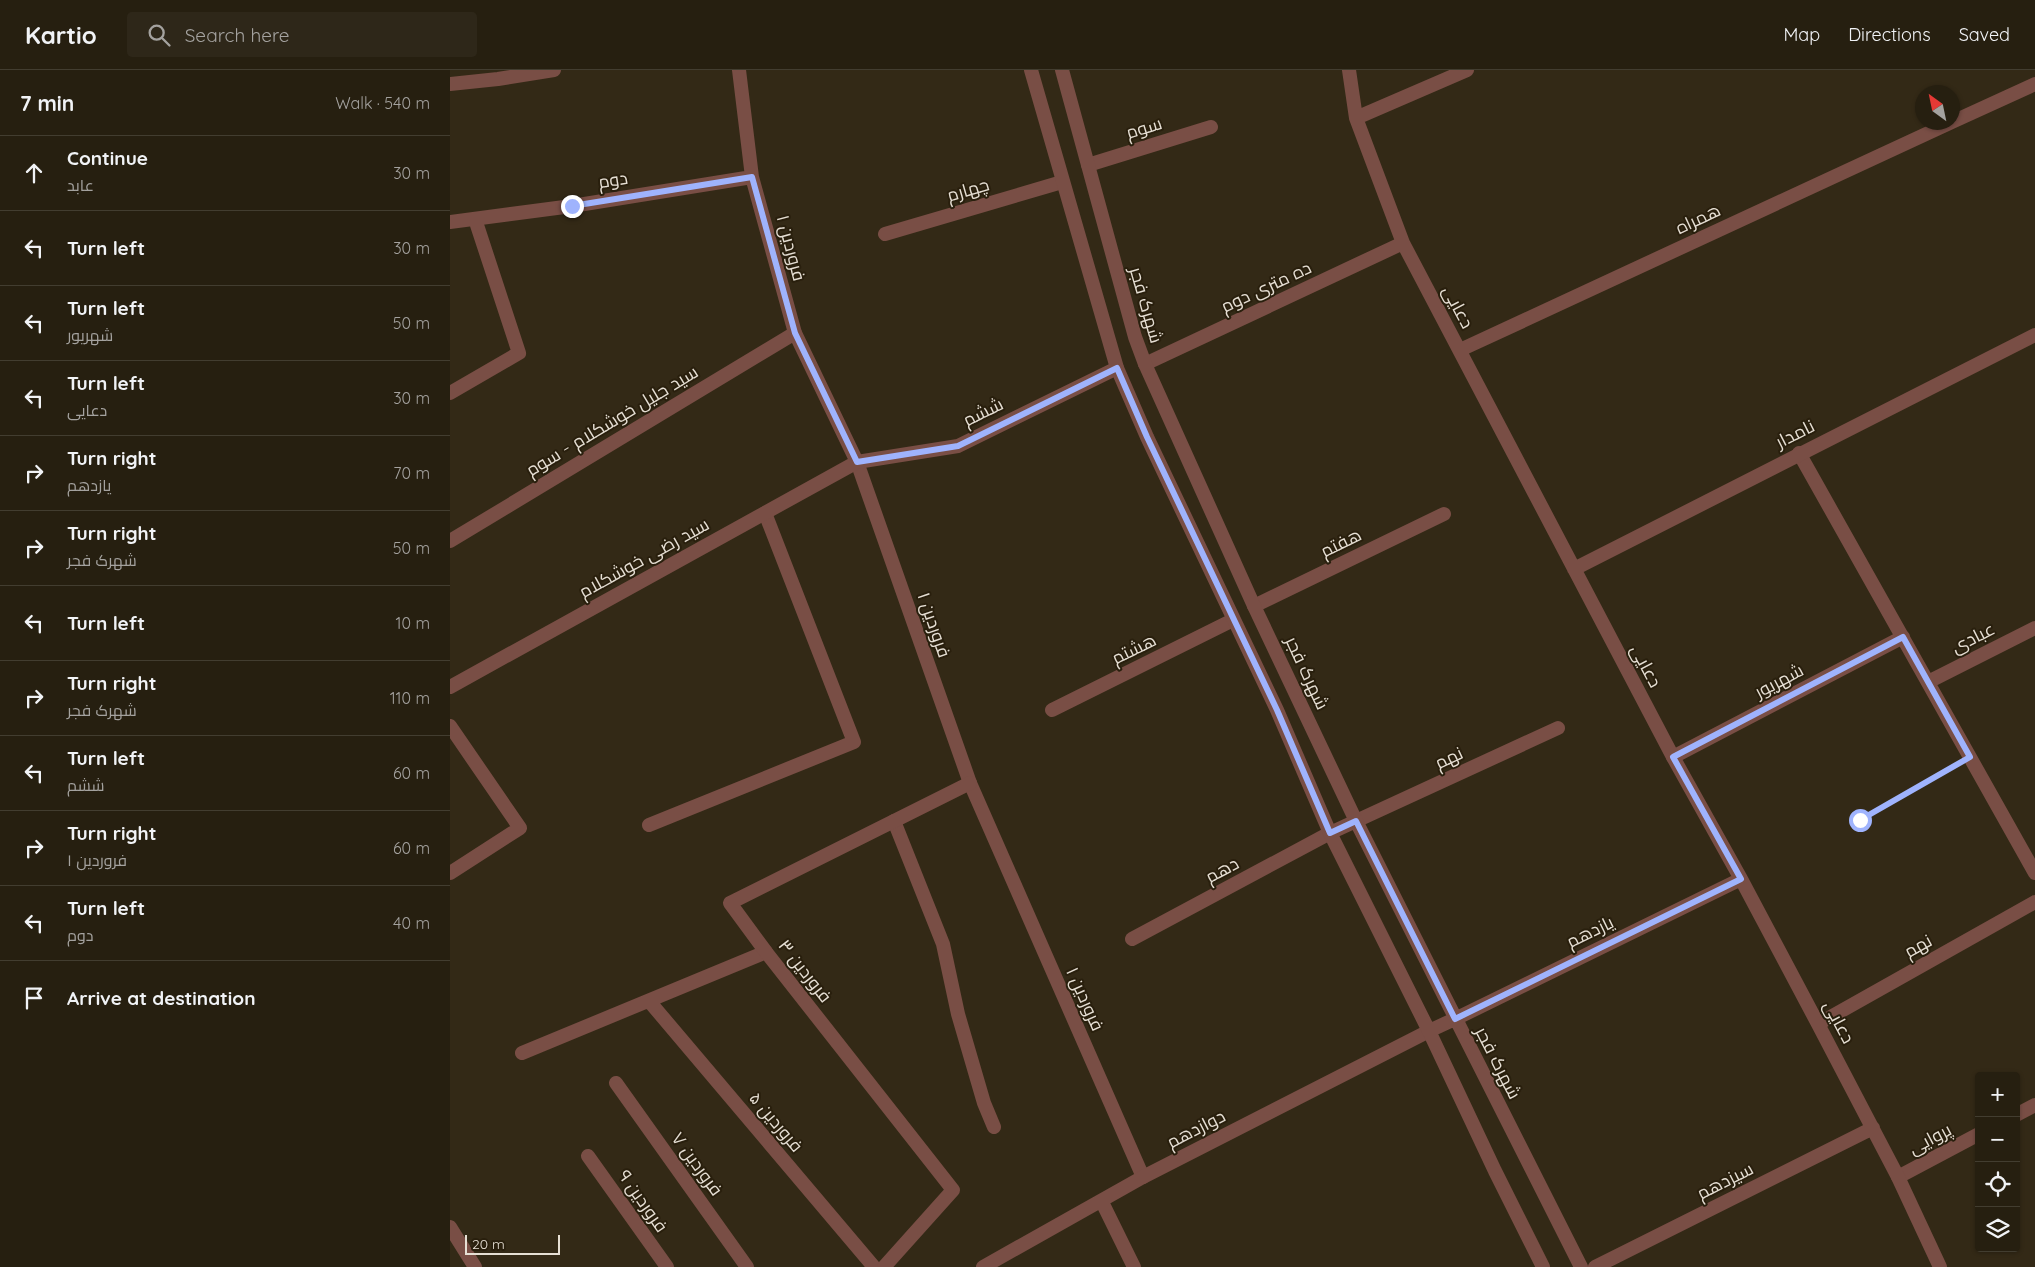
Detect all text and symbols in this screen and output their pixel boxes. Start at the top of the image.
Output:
search box [127,12,477,57]
text: Kartio [25,20,97,50]
icon: search [145,21,173,49]
text: Search here [185,23,290,47]
text: Map [1783,23,1820,46]
text: Directions [1848,23,1931,46]
text: Saved [1959,23,2010,46]
north arrow [1915,85,1960,130]
text: 7 min [20,90,74,116]
text: Walk · 540 m [335,93,430,113]
street label: سوم [1123,111,1165,145]
text: Continue [67,146,148,170]
icon: ahead [20,159,48,187]
text: 30 m [393,163,430,183]
street label: دوم [596,166,630,194]
street label: چهارم [944,173,992,207]
text: عابد [67,175,94,195]
route end [561,195,584,218]
street label: همراه [1672,198,1724,239]
street label: فروردین ۱ [772,212,811,283]
icon: left [20,234,48,262]
text: Turn left [67,236,145,260]
text: 30 m [393,238,430,258]
street label: ده متری دوم [1217,256,1315,318]
street label: شهرک فجر [1124,263,1168,346]
street label: دعایی [1438,281,1479,332]
text: Turn left [67,296,145,320]
icon: left [20,309,48,337]
text: 50 m [393,313,430,333]
text: شهریور [67,325,113,345]
street label: سید جلیل خوشکلام - سوم [521,360,703,482]
text: Turn left [67,371,145,395]
icon: left [20,384,48,412]
text: 30 m [393,388,430,408]
street label: ششم [959,392,1007,432]
text: دعایی [67,400,107,420]
street label: نامدار [1770,414,1818,454]
text: Turn right [67,446,156,470]
icon: right [20,459,48,487]
text: 70 m [393,463,430,483]
text: یازدهم [67,475,111,495]
street label: سید رضی خوشکلام [575,512,713,604]
text: Turn right [67,521,156,545]
street label: هفتم [1316,523,1366,563]
icon: right [20,534,48,562]
text: 50 m [393,538,430,558]
text: شهرک فجر [67,550,137,570]
street label: فروردین ۱ [913,589,956,660]
icon: left [20,609,48,637]
text: Turn left [67,611,145,635]
text: 10 m [396,613,430,633]
street label: عبادی [1947,617,1999,658]
street label: هشتم [1108,628,1160,670]
street label: شهرک فجر [1280,632,1334,713]
street label: دعایی [1626,640,1667,691]
street label: شهریور [1749,658,1807,703]
text: Turn right [67,671,156,695]
icon: right [20,684,48,712]
text: 110 m [390,688,430,708]
text: شهرک فجر [67,700,137,720]
street label: نهم [1431,741,1467,775]
text: Turn left [67,746,145,770]
icon: left [20,759,48,787]
text: 60 m [393,763,430,783]
text: ششم [67,775,105,795]
route start [1849,809,1872,832]
text: Turn right [67,821,156,845]
icon: right [20,834,48,862]
text: 60 m [393,838,430,858]
text: فروردین ۱ [67,850,127,870]
street label: دهم [1201,851,1243,889]
text: Turn left [67,896,145,920]
icon: left [20,909,48,937]
street label: یازدهم [1562,910,1618,954]
text: 40 m [393,913,430,933]
text: دوم [67,925,93,945]
street label: نهم [1900,929,1936,963]
street label: فروردین ۳ [774,934,837,1007]
street label: فروردین ۱ [1061,963,1110,1034]
icon: arrive [20,984,48,1012]
text: Arrive at destination [67,986,256,1010]
street label: دعایی [1819,996,1860,1047]
street label: شهرک فجر [1470,1022,1526,1103]
map controls [1975,1072,2020,1252]
button: + [1975,1072,2020,1117]
street label: فروردین ۵ [745,1087,808,1157]
street label: دوازدهم [1162,1104,1230,1154]
button: − [1975,1117,2020,1162]
street label: پروایی [1904,1118,1956,1160]
street label: فروردین ۷ [667,1127,728,1200]
street label: سیزدهم [1693,1157,1757,1205]
button: locate [1975,1162,2020,1207]
street label: فروردین ۹ [614,1165,673,1236]
button: layers [1975,1207,2020,1252]
scale bar [465,1232,560,1255]
text: 20 m [472,1235,505,1253]

